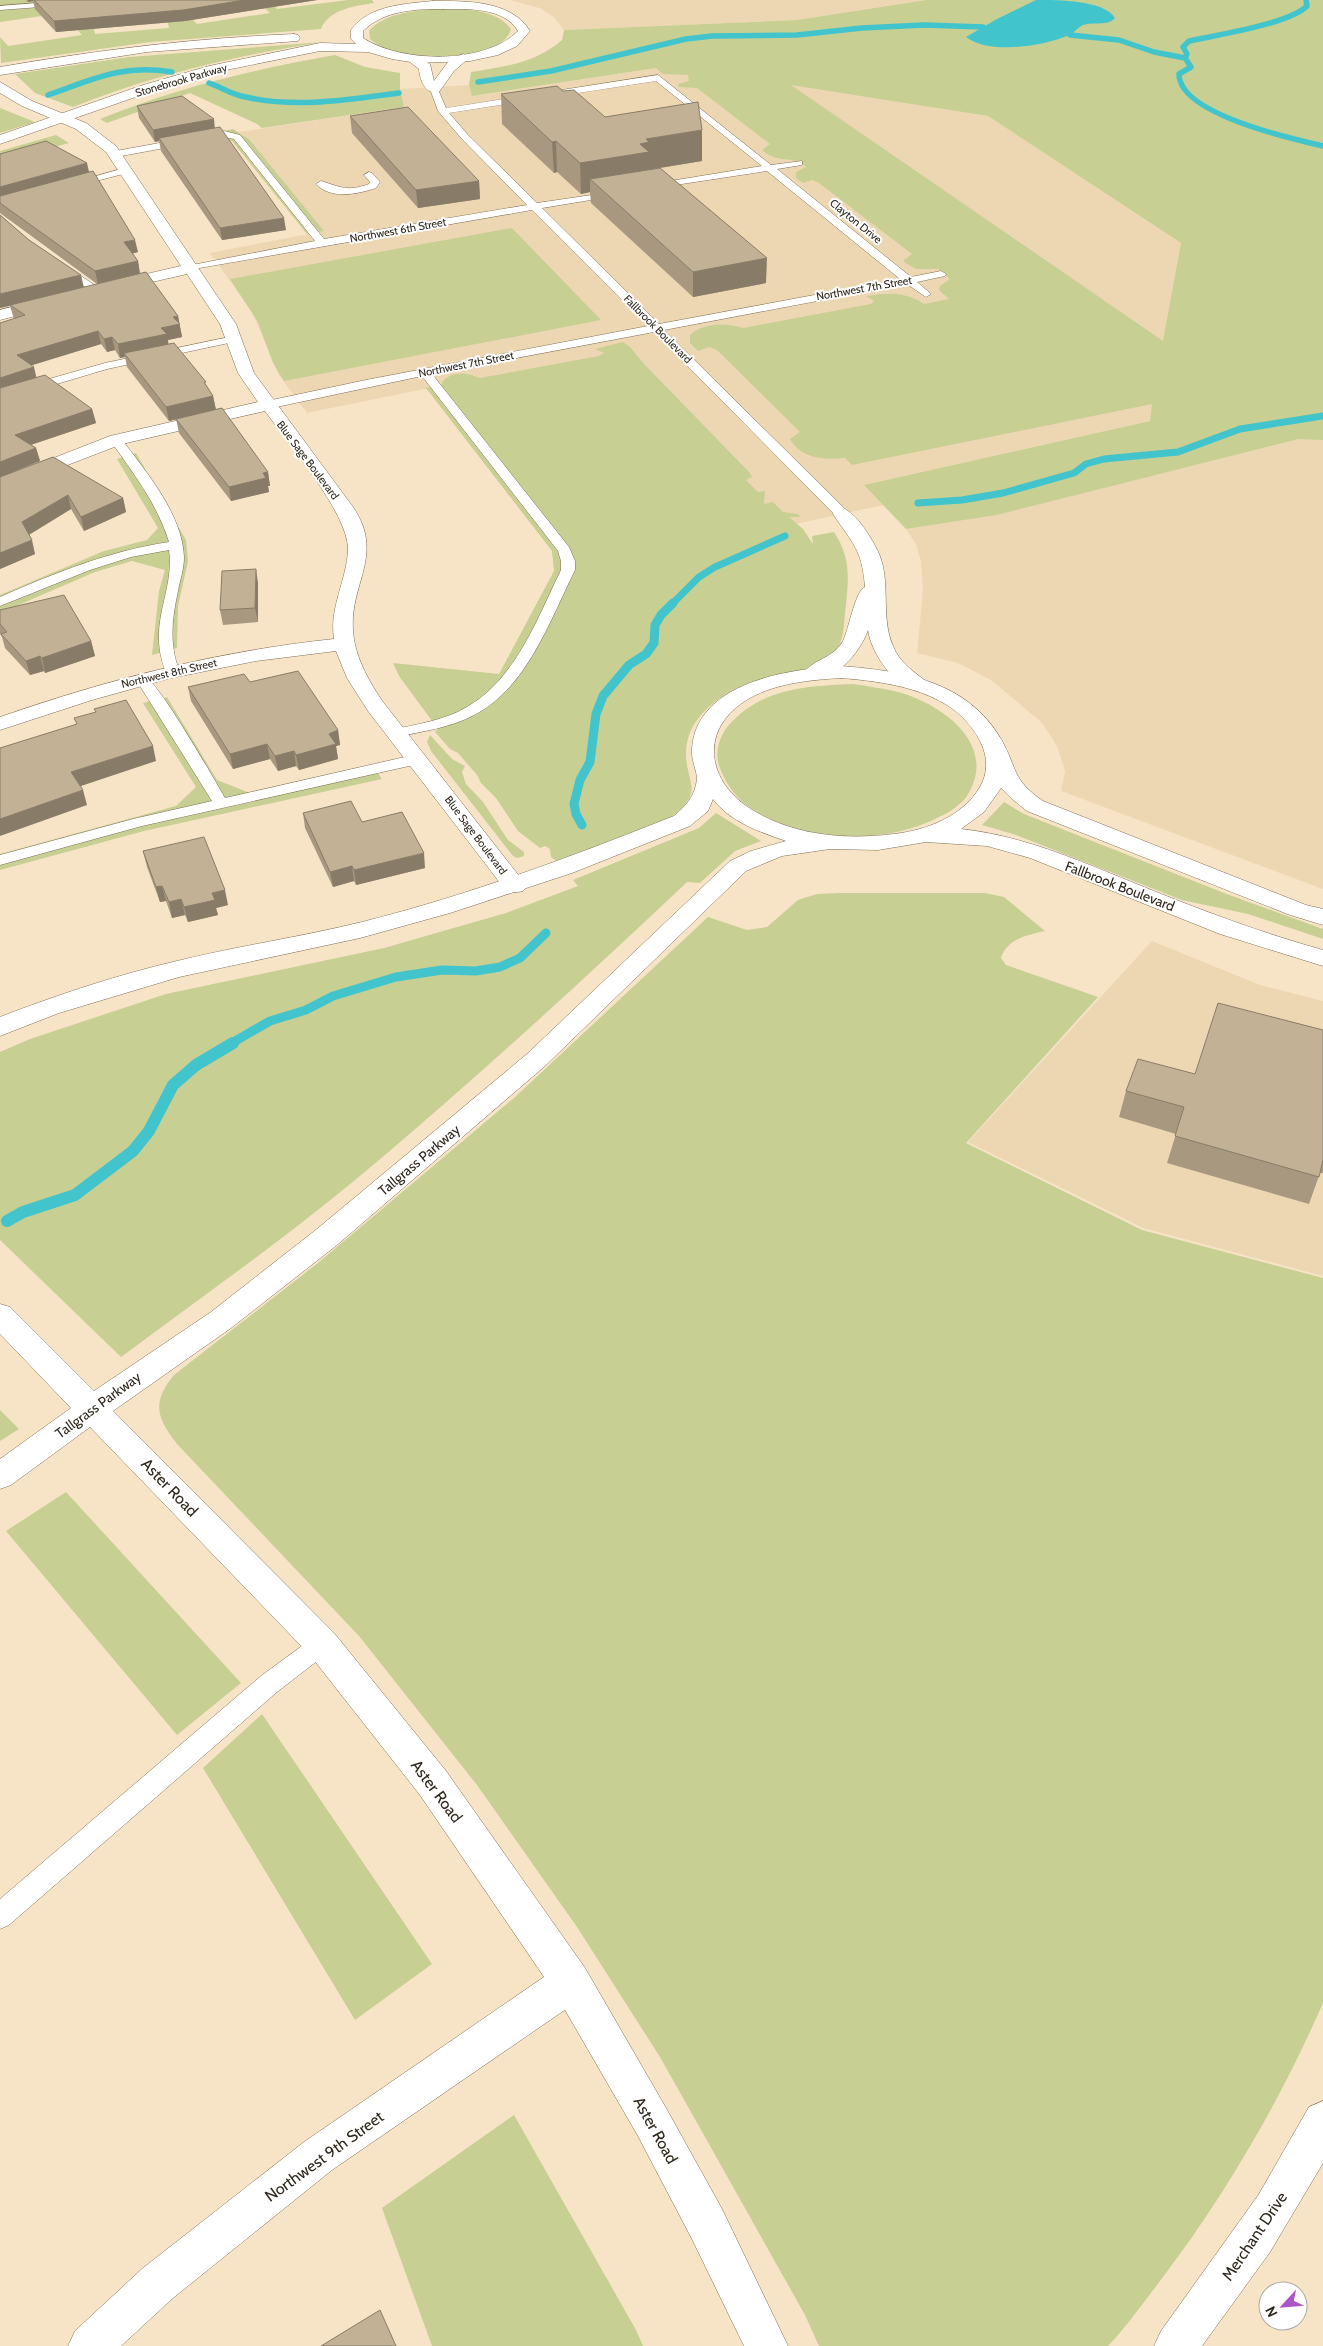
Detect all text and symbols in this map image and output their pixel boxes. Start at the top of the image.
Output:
street label: Stonebrook Parkway [133,60,229,100]
street label: Clayton Drive [827,196,885,246]
street label: Northwest 6th Street [349,215,448,245]
street label: Northwest 7th Street [815,273,913,303]
street label: Fallbrook Boulevard [621,292,695,366]
street label: Northwest 7th Street [417,348,515,380]
street label: Blue Sage Boulevard [274,418,342,502]
street label: Northwest 8th Street [120,655,219,691]
street label: Blue Sage Boulevard [442,793,510,877]
street label: Fallbrook Boulevard [1063,857,1177,915]
street label: Tallgrass Parkway [374,1120,464,1200]
street label: Tallgrass Parkway [52,1368,144,1442]
street label: Aster Road [137,1454,202,1520]
street label: Aster Road [407,1756,466,1826]
street label: Aster Road [629,2094,682,2167]
street label: Northwest 9th Street [261,2107,388,2206]
street label: Merchant Drive [1218,2188,1291,2284]
north arrow [1258,2281,1308,2331]
text: N [1261,2303,1282,2320]

